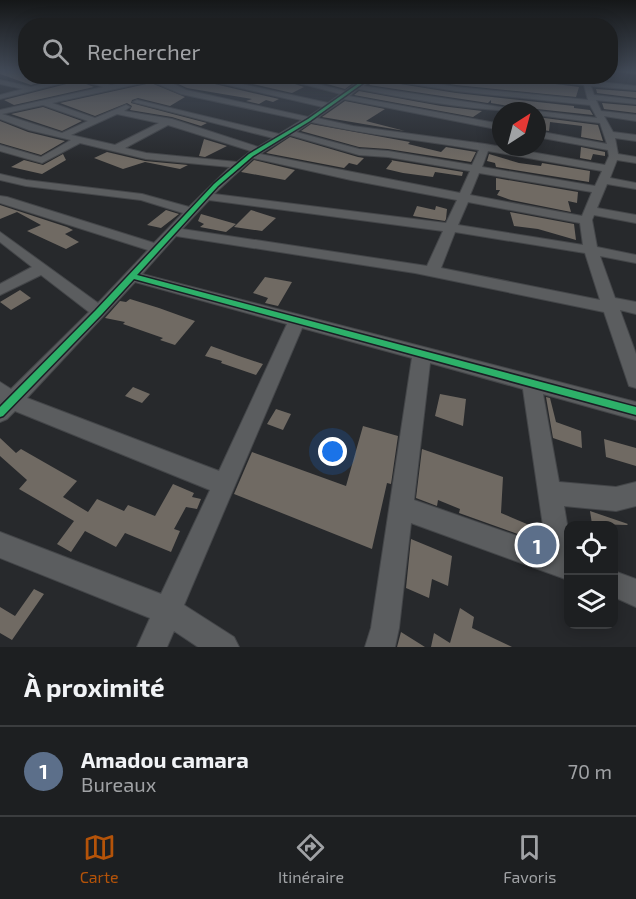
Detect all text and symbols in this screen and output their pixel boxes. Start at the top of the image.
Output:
search box [18,18,618,84]
icon: search [39,35,72,68]
text: Rechercher [87,38,200,64]
north arrow [492,102,546,156]
your location [318,437,347,466]
map controls [564,521,618,629]
button: locate [564,521,618,575]
pin: 1 [518,522,556,568]
button: layers [564,575,618,629]
text: À proximité [24,671,165,702]
text: Amadou camara [81,746,249,772]
text: 1 [39,759,48,783]
text: 70 m [568,759,612,783]
text: Bureaux [81,772,156,796]
tab: Carte [80,831,119,886]
tab: Itinéraire [278,831,344,886]
tab: Favoris [503,831,556,886]

